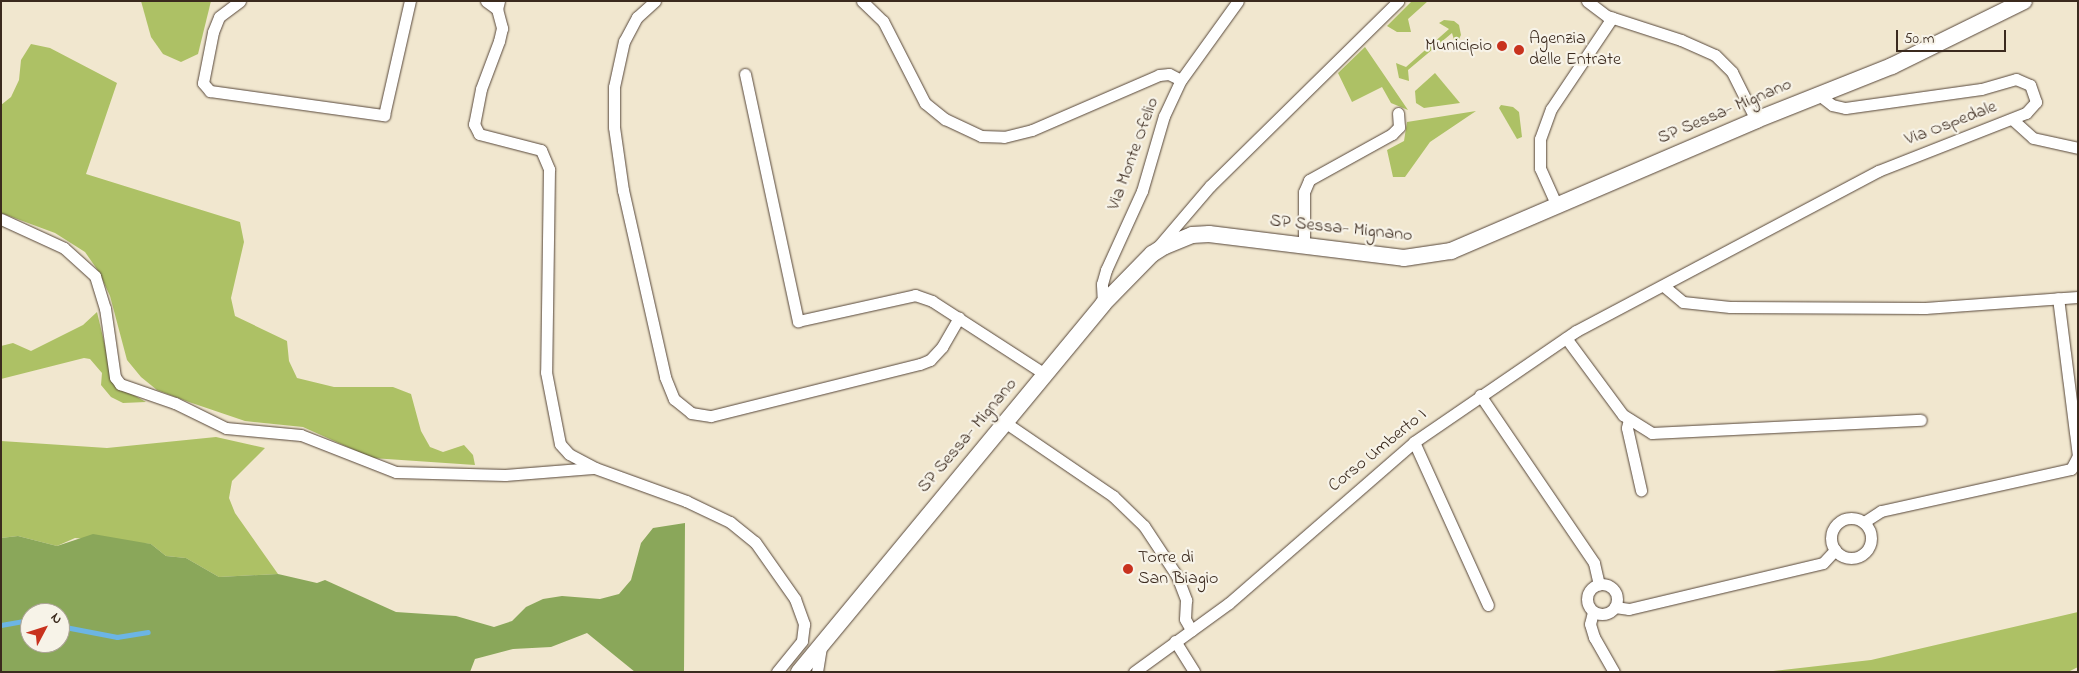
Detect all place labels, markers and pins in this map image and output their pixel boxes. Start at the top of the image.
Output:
place label: Agenzia delle Entrate [1529,29,1621,72]
place label: Municipio [1425,35,1492,57]
marker: Municipio [1496,40,1508,52]
marker: Agenzia delle Entrate [1513,44,1525,56]
place label: Torre di San Biagio [1138,548,1218,590]
marker: Torre di San Biagio [1122,563,1134,575]

